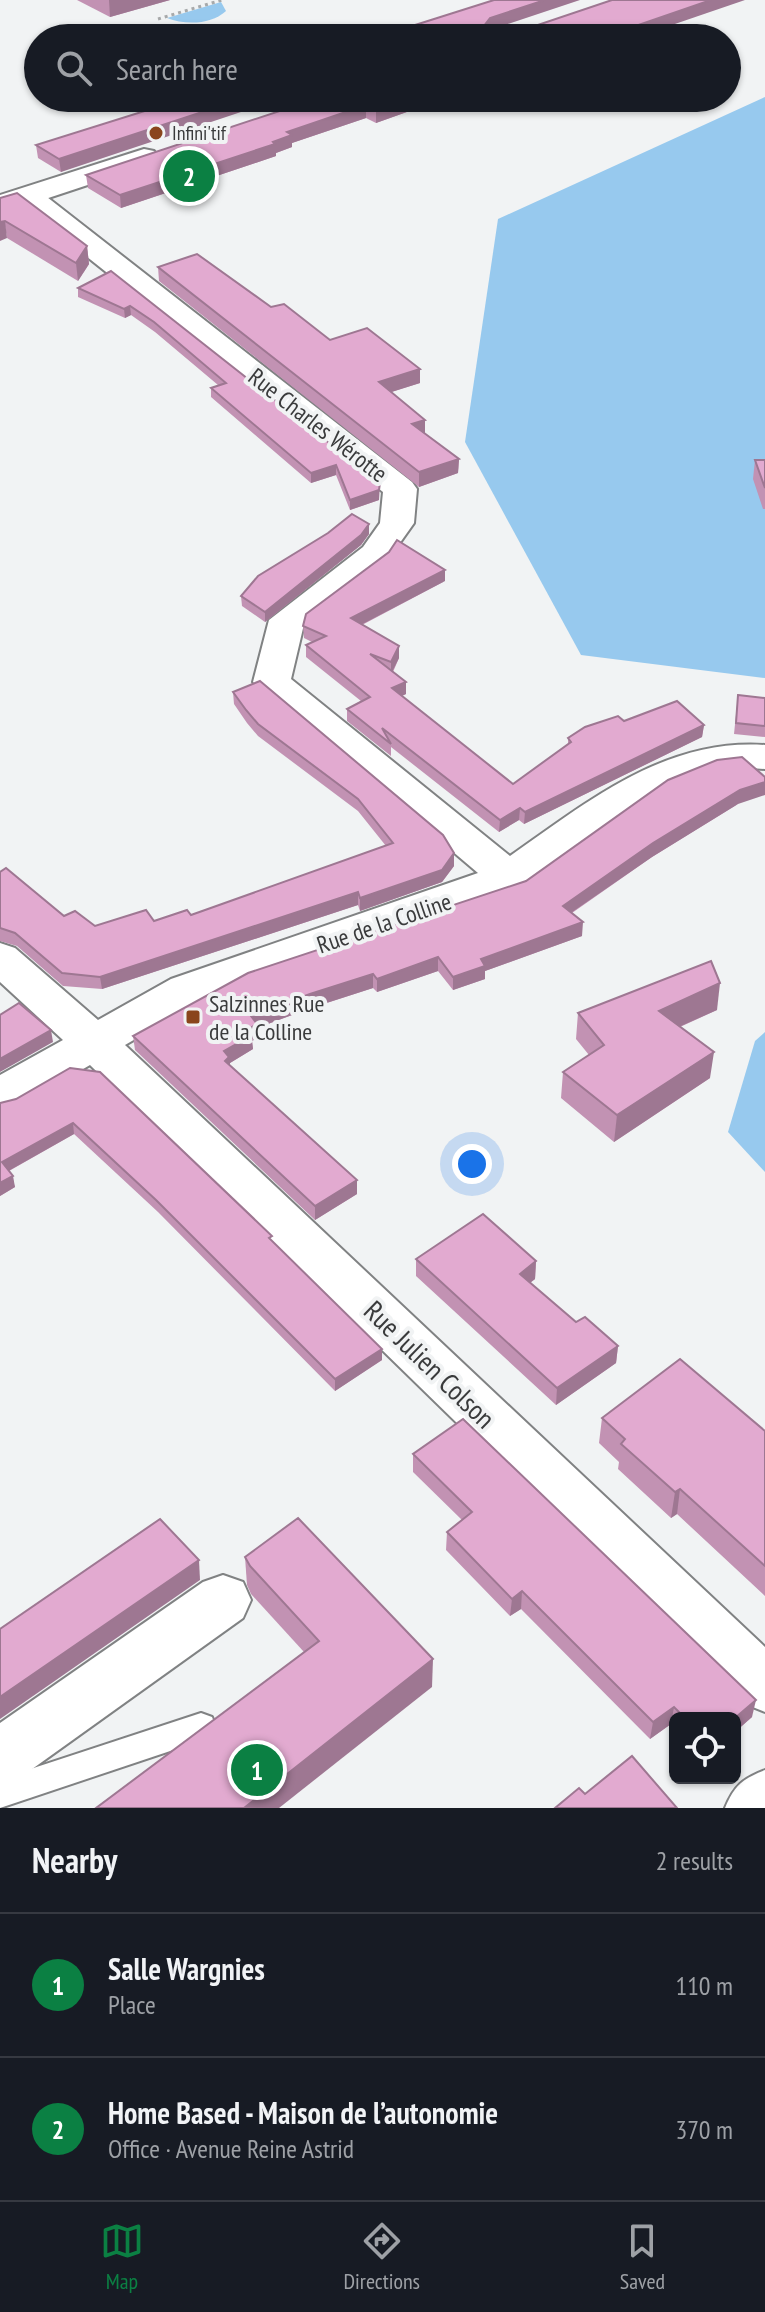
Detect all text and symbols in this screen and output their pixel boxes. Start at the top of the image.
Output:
search box [24,24,741,112]
icon: search [52,46,96,90]
text: Search here [116,49,238,88]
place label: Infini'tif [172,120,227,146]
marker: Infini'tif [147,124,165,142]
pin: 2 [163,146,215,206]
street label: Rue Charles Wérotte [242,361,394,489]
street label: Rue de la Colline [313,886,455,960]
place label: Salzinnes Rue de la Colline [209,988,324,1047]
marker: Salzinnes Rue de la Colline [184,1008,202,1026]
your location [452,1144,492,1184]
street label: Rue Julien Colson [356,1292,504,1436]
map controls [669,1712,741,1784]
button: locate [669,1712,741,1784]
pin: 1 [231,1740,283,1800]
text: Nearby [32,1838,117,1882]
text: 2 results [656,1844,733,1877]
text: Salle Wargnies [108,1949,265,1988]
text: 1 [52,1969,64,2002]
text: 110 m [675,1969,733,2002]
text: Place [108,1988,156,2021]
text: Home Based - Maison de l’autonomie [108,2093,498,2132]
text: 2 [52,2113,64,2146]
text: 370 m [675,2113,733,2146]
text: Office · Avenue Reine Astrid [108,2132,354,2165]
tab: Map [100,2219,144,2295]
tab: Directions [344,2219,420,2295]
tab: Saved [620,2219,665,2295]

